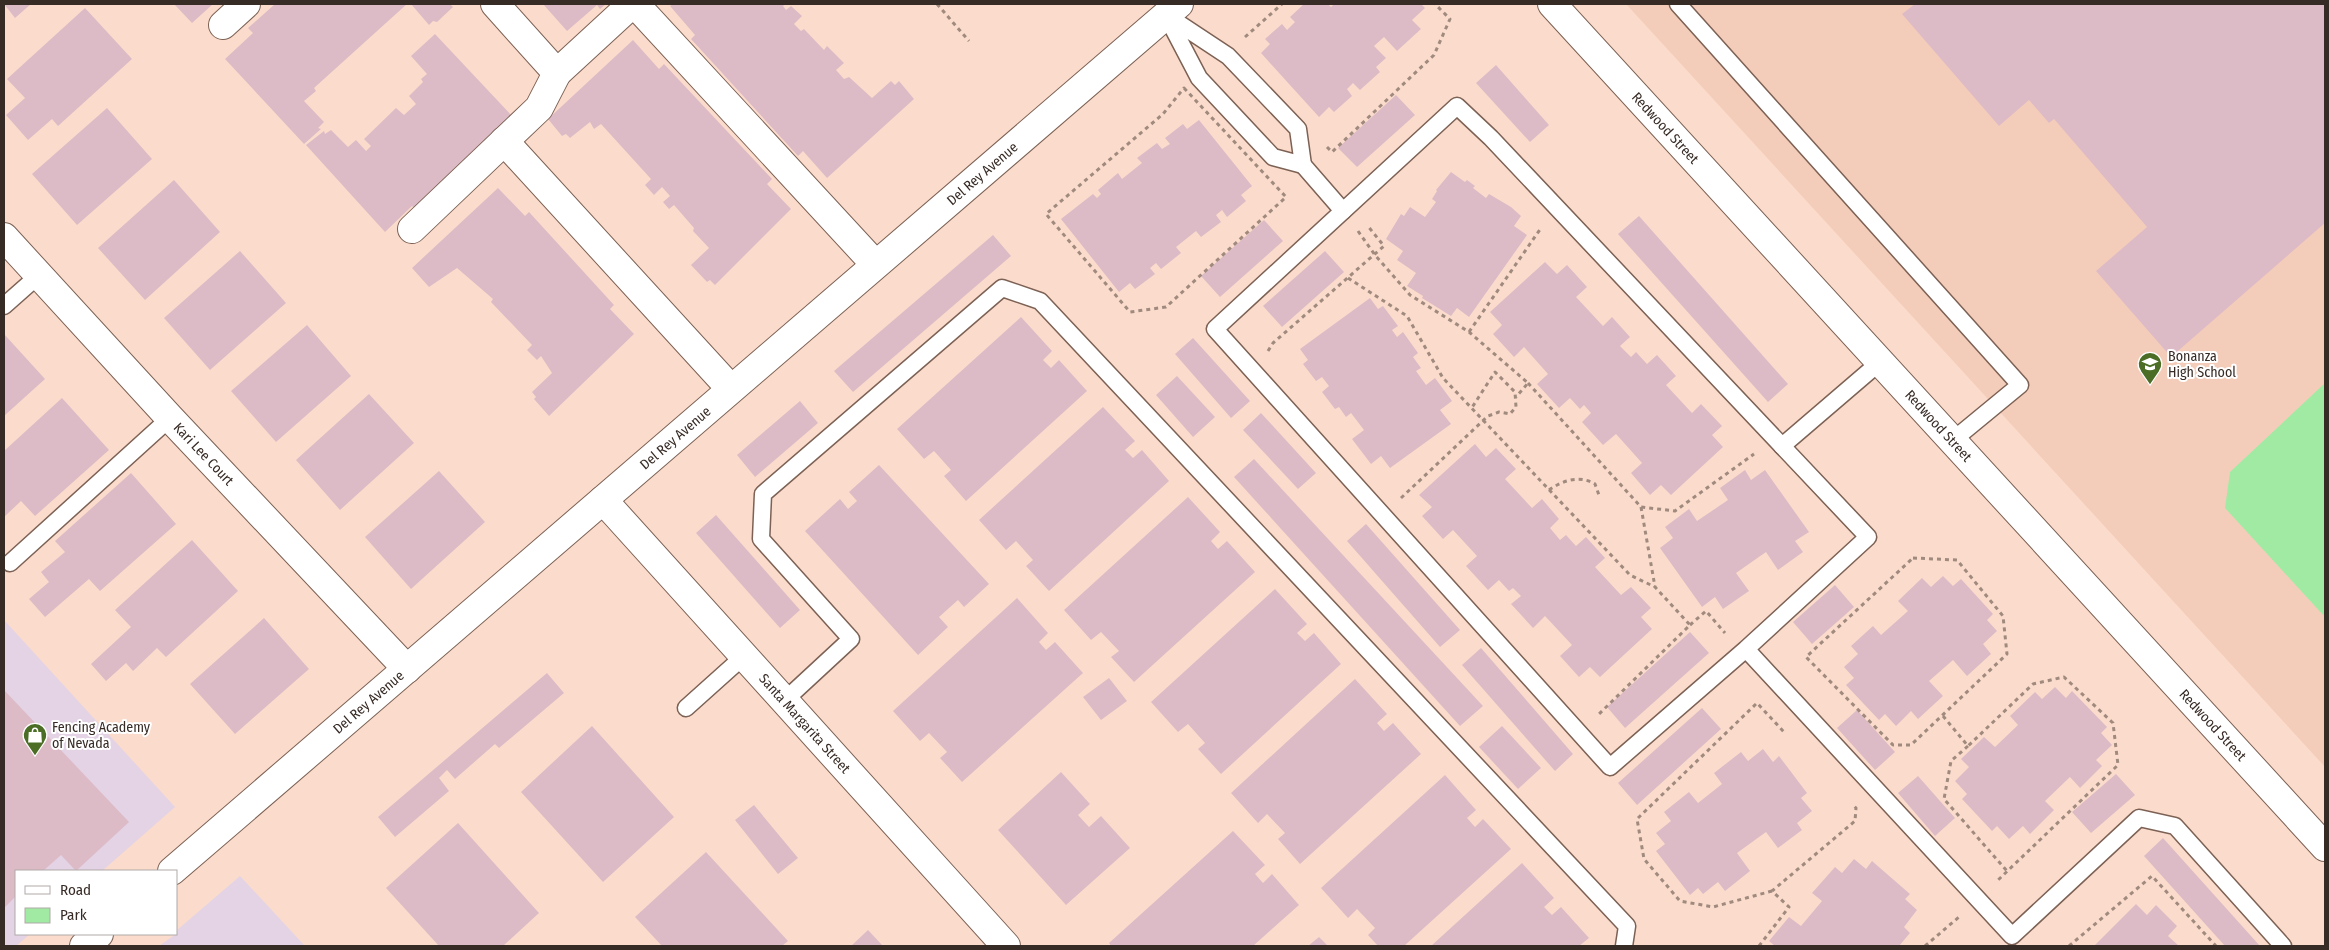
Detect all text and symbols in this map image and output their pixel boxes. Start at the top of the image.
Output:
street label: Redwood Street [1628,89,1702,168]
street label: Del Rey Avenue [944,139,1021,209]
place label: Bonanza High School [2168,348,2236,381]
school or university icon: Bonanza High School [2137,351,2163,385]
street label: Redwood Street [1901,387,1976,466]
street label: Del Rey Avenue [637,403,714,473]
street label: Kari Lee Court [170,419,237,489]
street label: Del Rey Avenue [330,667,408,738]
street label: Santa Margarita Street [755,670,854,777]
street label: Redwood Street [2176,686,2250,765]
place label: Fencing Academy of Nevada [52,719,151,752]
shop icon: Fencing Academy of Nevada [22,722,48,756]
legend [15,870,178,935]
text: Road [60,881,91,899]
text: Park [60,906,87,924]

